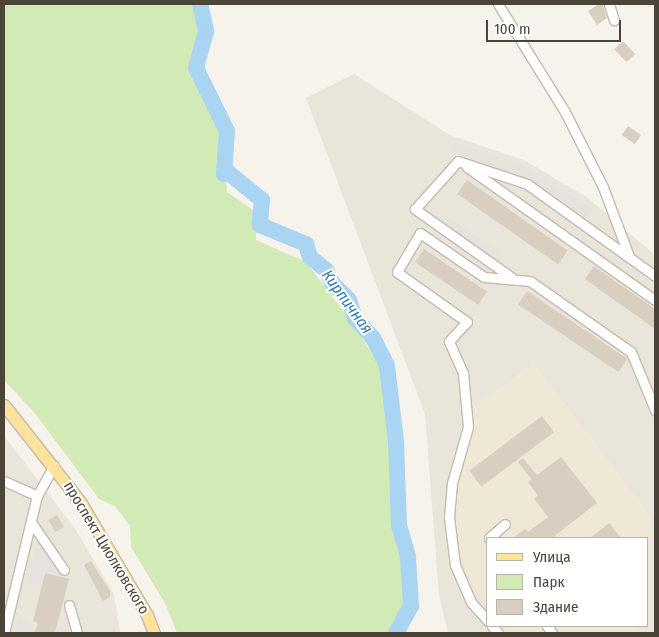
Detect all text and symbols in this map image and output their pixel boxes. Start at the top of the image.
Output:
scale bar [489,10,624,42]
text: 100 m [494,20,531,38]
water label: Кирпичная [317,266,377,338]
street label: проспект Циолковского [59,478,153,618]
legend [487,537,649,627]
text: Улица [533,548,571,566]
text: Парк [533,573,564,591]
text: Здание [533,598,579,616]

